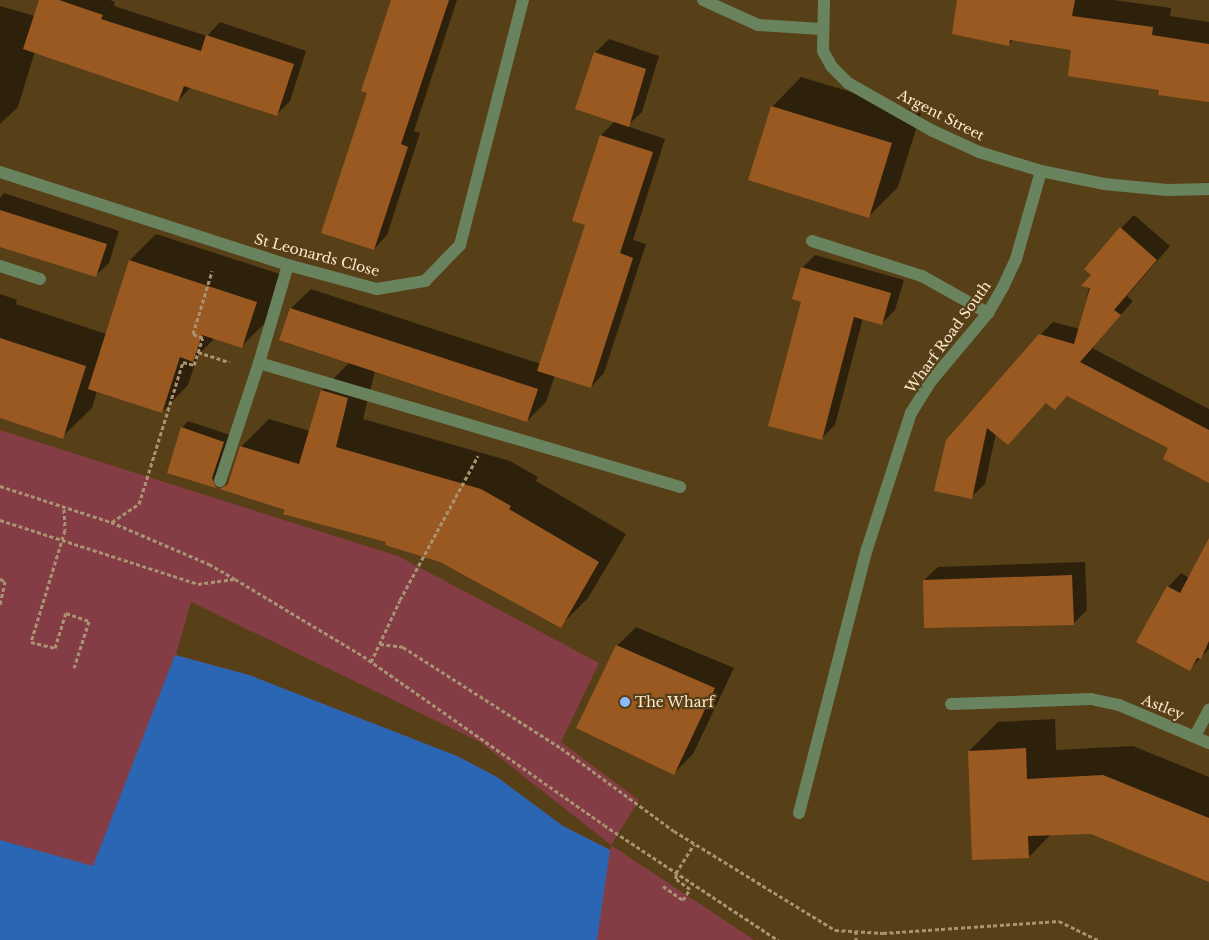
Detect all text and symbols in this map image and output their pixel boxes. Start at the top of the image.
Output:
street label: Argent Street [895,86,987,144]
street label: St Leonards Close [253,230,381,280]
street label: Wharf Road South [902,278,994,396]
street label: Astley [1140,691,1186,723]
place label: The Wharf [635,694,714,710]
marker: The Wharf [619,696,631,708]

